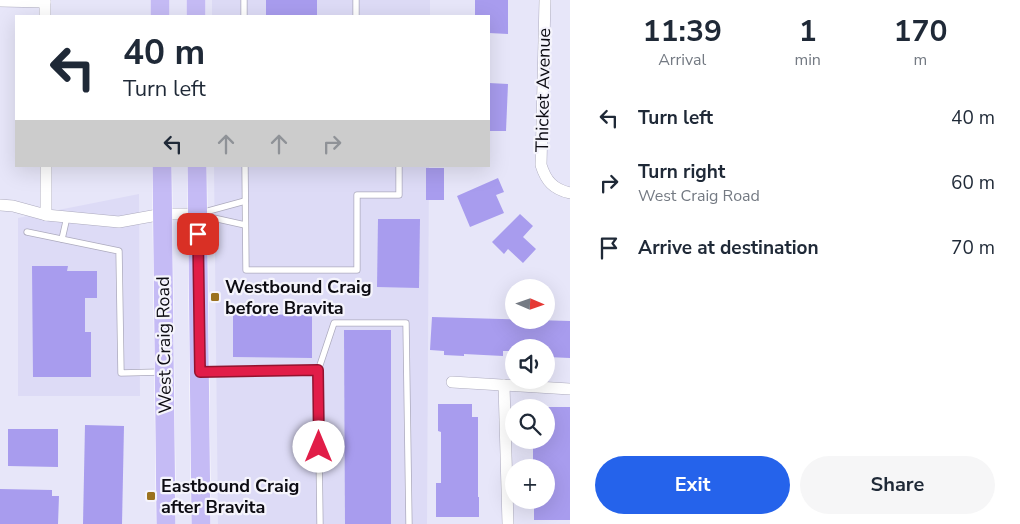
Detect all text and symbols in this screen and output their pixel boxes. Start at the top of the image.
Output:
text: 11:39 [643,11,722,52]
text: 1 [799,11,817,52]
text: 170 [893,11,947,52]
street label: Thicket Avenue [530,28,556,152]
text: 40 m [123,29,205,76]
icon: left [40,35,105,100]
text: Arrival [658,49,706,71]
text: min [794,49,821,71]
text: m [914,49,927,71]
text: Turn left [123,74,206,104]
icon: left [595,104,623,132]
text: Turn left [638,105,713,131]
text: 40 m [951,105,995,131]
icon: left [159,130,187,158]
icon: ahead [212,130,240,158]
icon: ahead [265,130,293,158]
icon: right [318,130,346,158]
text: Turn right [638,159,725,185]
icon: right [595,169,623,197]
text: 60 m [951,170,995,196]
text: West Craig Road [638,185,760,207]
pin [177,213,219,255]
icon: arrive [184,220,212,248]
icon: arrive [595,234,623,262]
text: Arrive at destination [638,235,819,261]
text: 70 m [951,235,995,261]
place label: Westbound Craig before Bravita [225,275,372,320]
street label: West Craig Road [151,276,177,414]
north arrow [505,279,555,329]
map controls [505,279,555,509]
marker: Westbound Craig before Bravita [209,291,221,303]
button: sound [505,339,555,389]
button: search [505,399,555,449]
position arrow [292,420,344,472]
button: Exit [595,456,790,514]
button: Share [800,456,995,514]
button: + [505,459,555,509]
place label: Eastbound Craig after Bravita [161,474,299,519]
marker: Eastbound Craig after Bravita [145,490,157,502]

